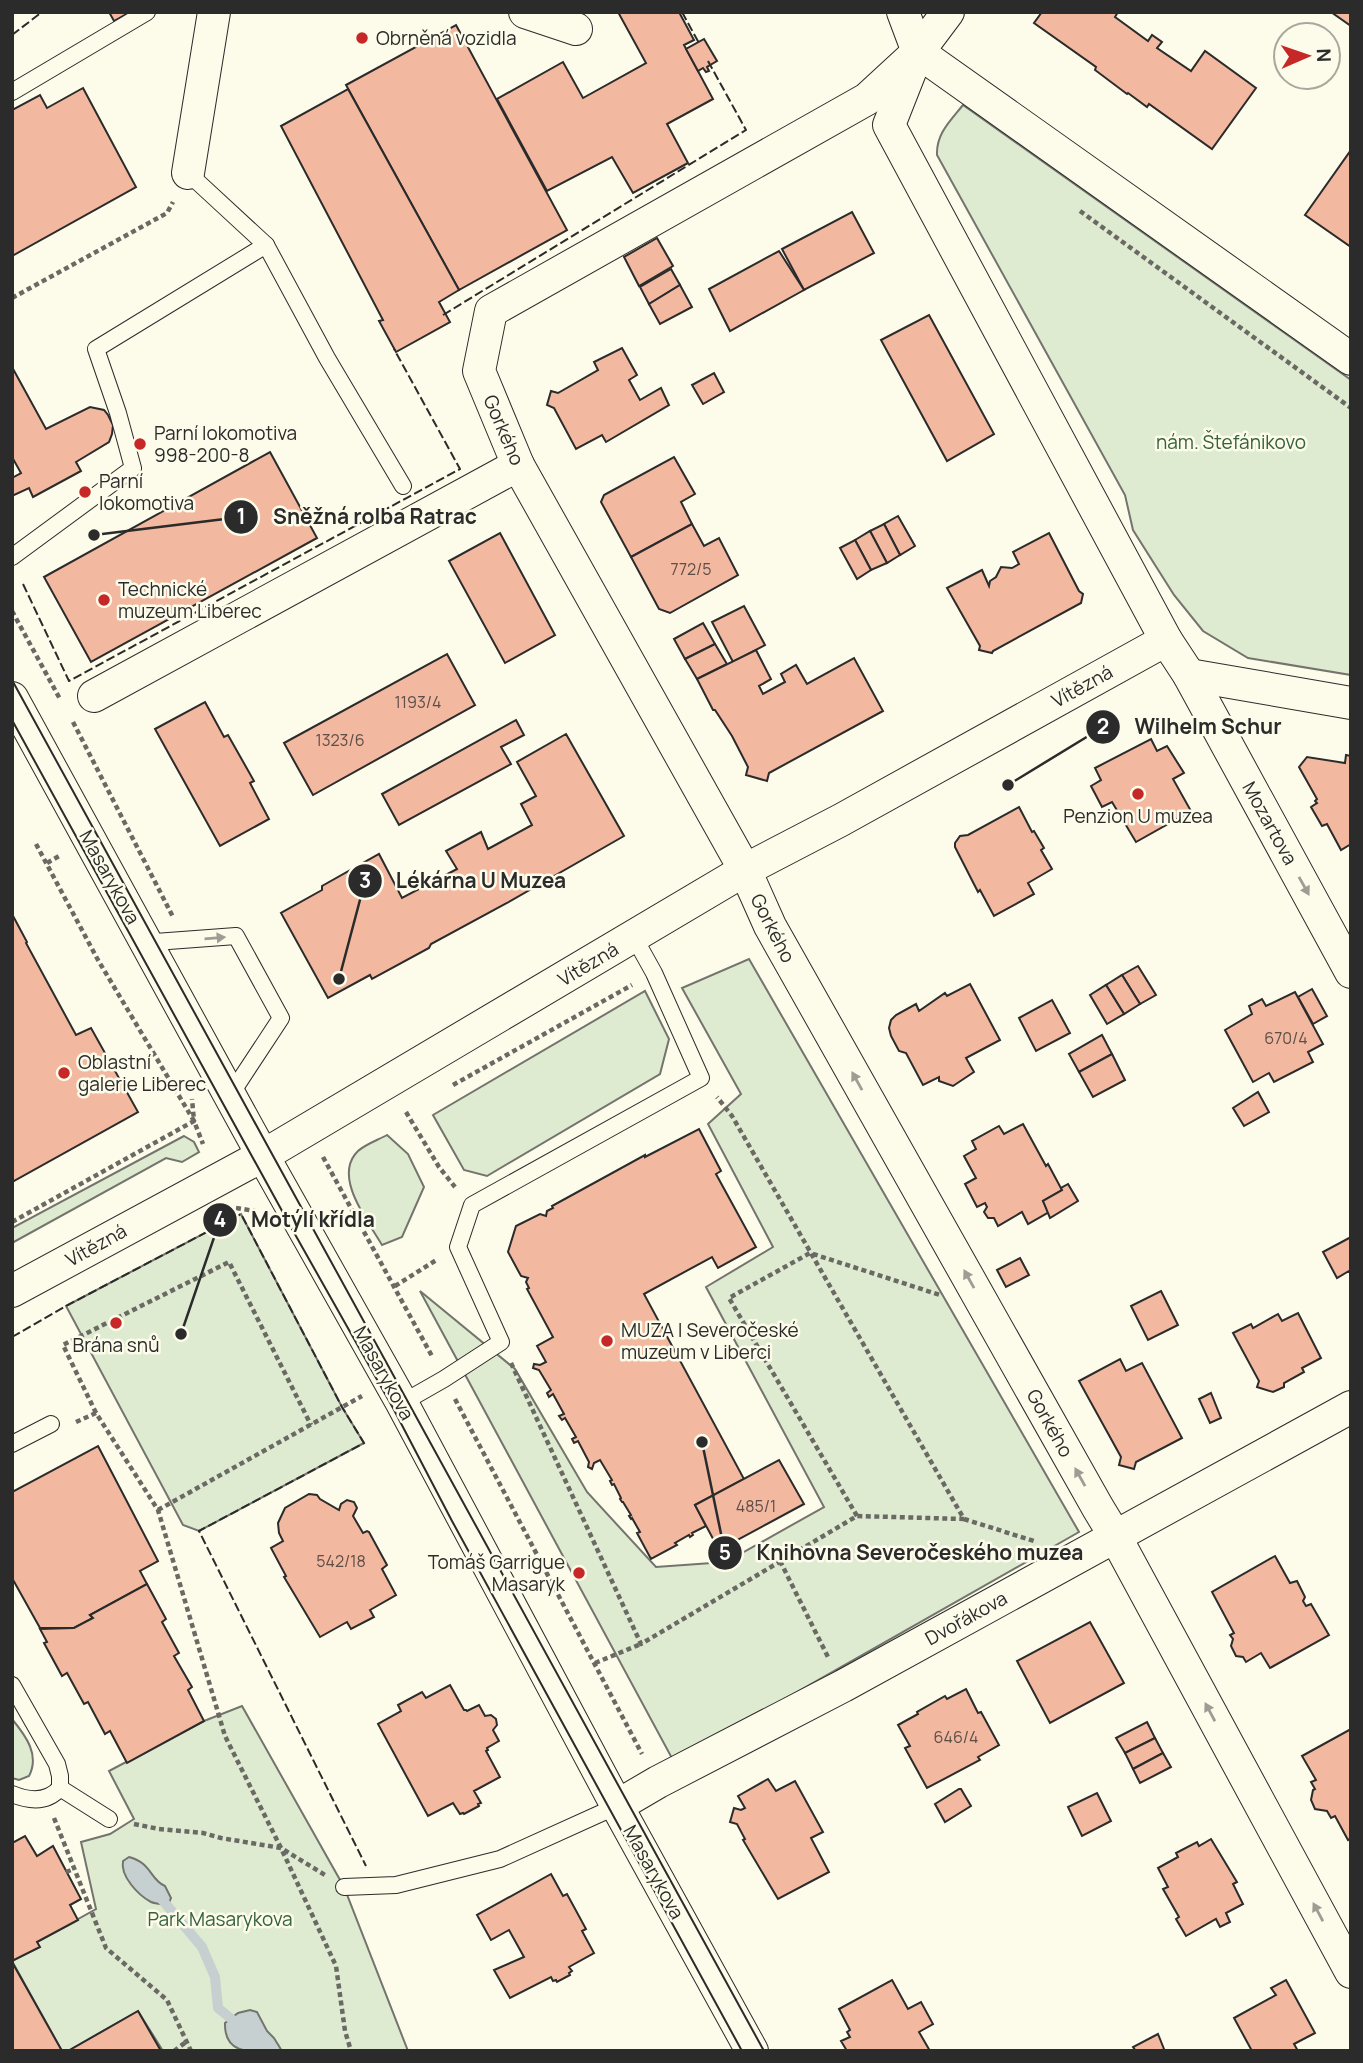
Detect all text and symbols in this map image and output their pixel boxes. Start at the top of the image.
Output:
north arrow [1272,21,1342,91]
place label: Obrněná vozidla [376,25,516,51]
marker: Obrněná vozidla [354,30,370,46]
text: N [1311,48,1337,63]
street label: Gorkého [478,391,530,469]
place label: Parní lokomotiva 998-200-8 [154,420,297,468]
park label: nám. Štefánikovo [1156,429,1306,455]
marker: Parní lokomotiva 998-200-8 [132,436,148,452]
place label: Parní lokomotiva [99,468,194,516]
marker: Parní lokomotiva [77,484,93,500]
callout: Sněžná rolba Ratrac [224,496,491,538]
text: 1 [236,502,246,530]
text: Sněžná rolba Ratrac [273,502,477,530]
house number: 772/5 [670,558,712,580]
place label: Technické muzeum Liberec [118,576,262,624]
marker: Technické muzeum Liberec [96,592,112,608]
street label: Vítězná [1047,659,1117,713]
house number: 1193/4 [395,691,441,713]
callout: Wilhelm Schur [1085,706,1295,748]
text: 2 [1097,712,1109,740]
text: Wilhelm Schur [1134,712,1282,740]
house number: 1323/6 [315,729,365,751]
street label: Mozartova [1236,777,1304,869]
marker: Penzion U muzea [1130,786,1146,802]
place label: Penzion U muzea [1063,803,1213,829]
street label: Masarykova [74,825,146,929]
callout: Lékárna U Muzea [347,860,581,902]
text: 3 [359,866,371,894]
text: Lékárna U Muzea [396,866,566,894]
one-way arrow [1298,876,1310,895]
street label: Gorkého [745,889,801,967]
one-way arrow [204,932,226,943]
street label: Vítězná [553,936,623,992]
house number: 670/4 [1264,1027,1308,1049]
place label: Oblastní galerie Liberec [78,1049,206,1097]
marker: Oblastní galerie Liberec [56,1065,72,1081]
one-way arrow [851,1071,863,1090]
callout: Motýlí křídla [203,1199,389,1241]
text: 4 [214,1205,226,1233]
text: Motýlí křídla [251,1205,375,1233]
street label: Vítězná [61,1218,131,1272]
one-way arrow [963,1269,975,1289]
marker: Brána snů [108,1315,124,1331]
place label: MUZA | Severočeské muzeum v Liberci [621,1317,799,1365]
street label: Masarykova [348,1321,420,1425]
place label: Brána snů [73,1332,159,1358]
marker: MUZA | Severočeské muzeum v Liberci [599,1333,615,1349]
street label: Gorkého [1021,1384,1079,1462]
one-way arrow [1074,1468,1086,1487]
house number: 485/1 [736,1495,776,1517]
callout: Knihovna Severočeského muzea [708,1532,1098,1574]
text: 5 [719,1538,731,1566]
text: Knihovna Severočeského muzea [757,1538,1083,1566]
place label: Tomáš Garrigue Masaryk [428,1549,566,1597]
house number: 542/18 [316,1550,366,1572]
marker: Tomáš Garrigue Masaryk [571,1565,587,1581]
street label: Dvořákova [920,1585,1012,1651]
one-way arrow [1204,1702,1216,1722]
house number: 646/4 [934,1726,978,1748]
street label: Masarykova [618,1820,690,1924]
one-way arrow [1313,1902,1324,1922]
park label: Park Masarykova [147,1906,293,1932]

